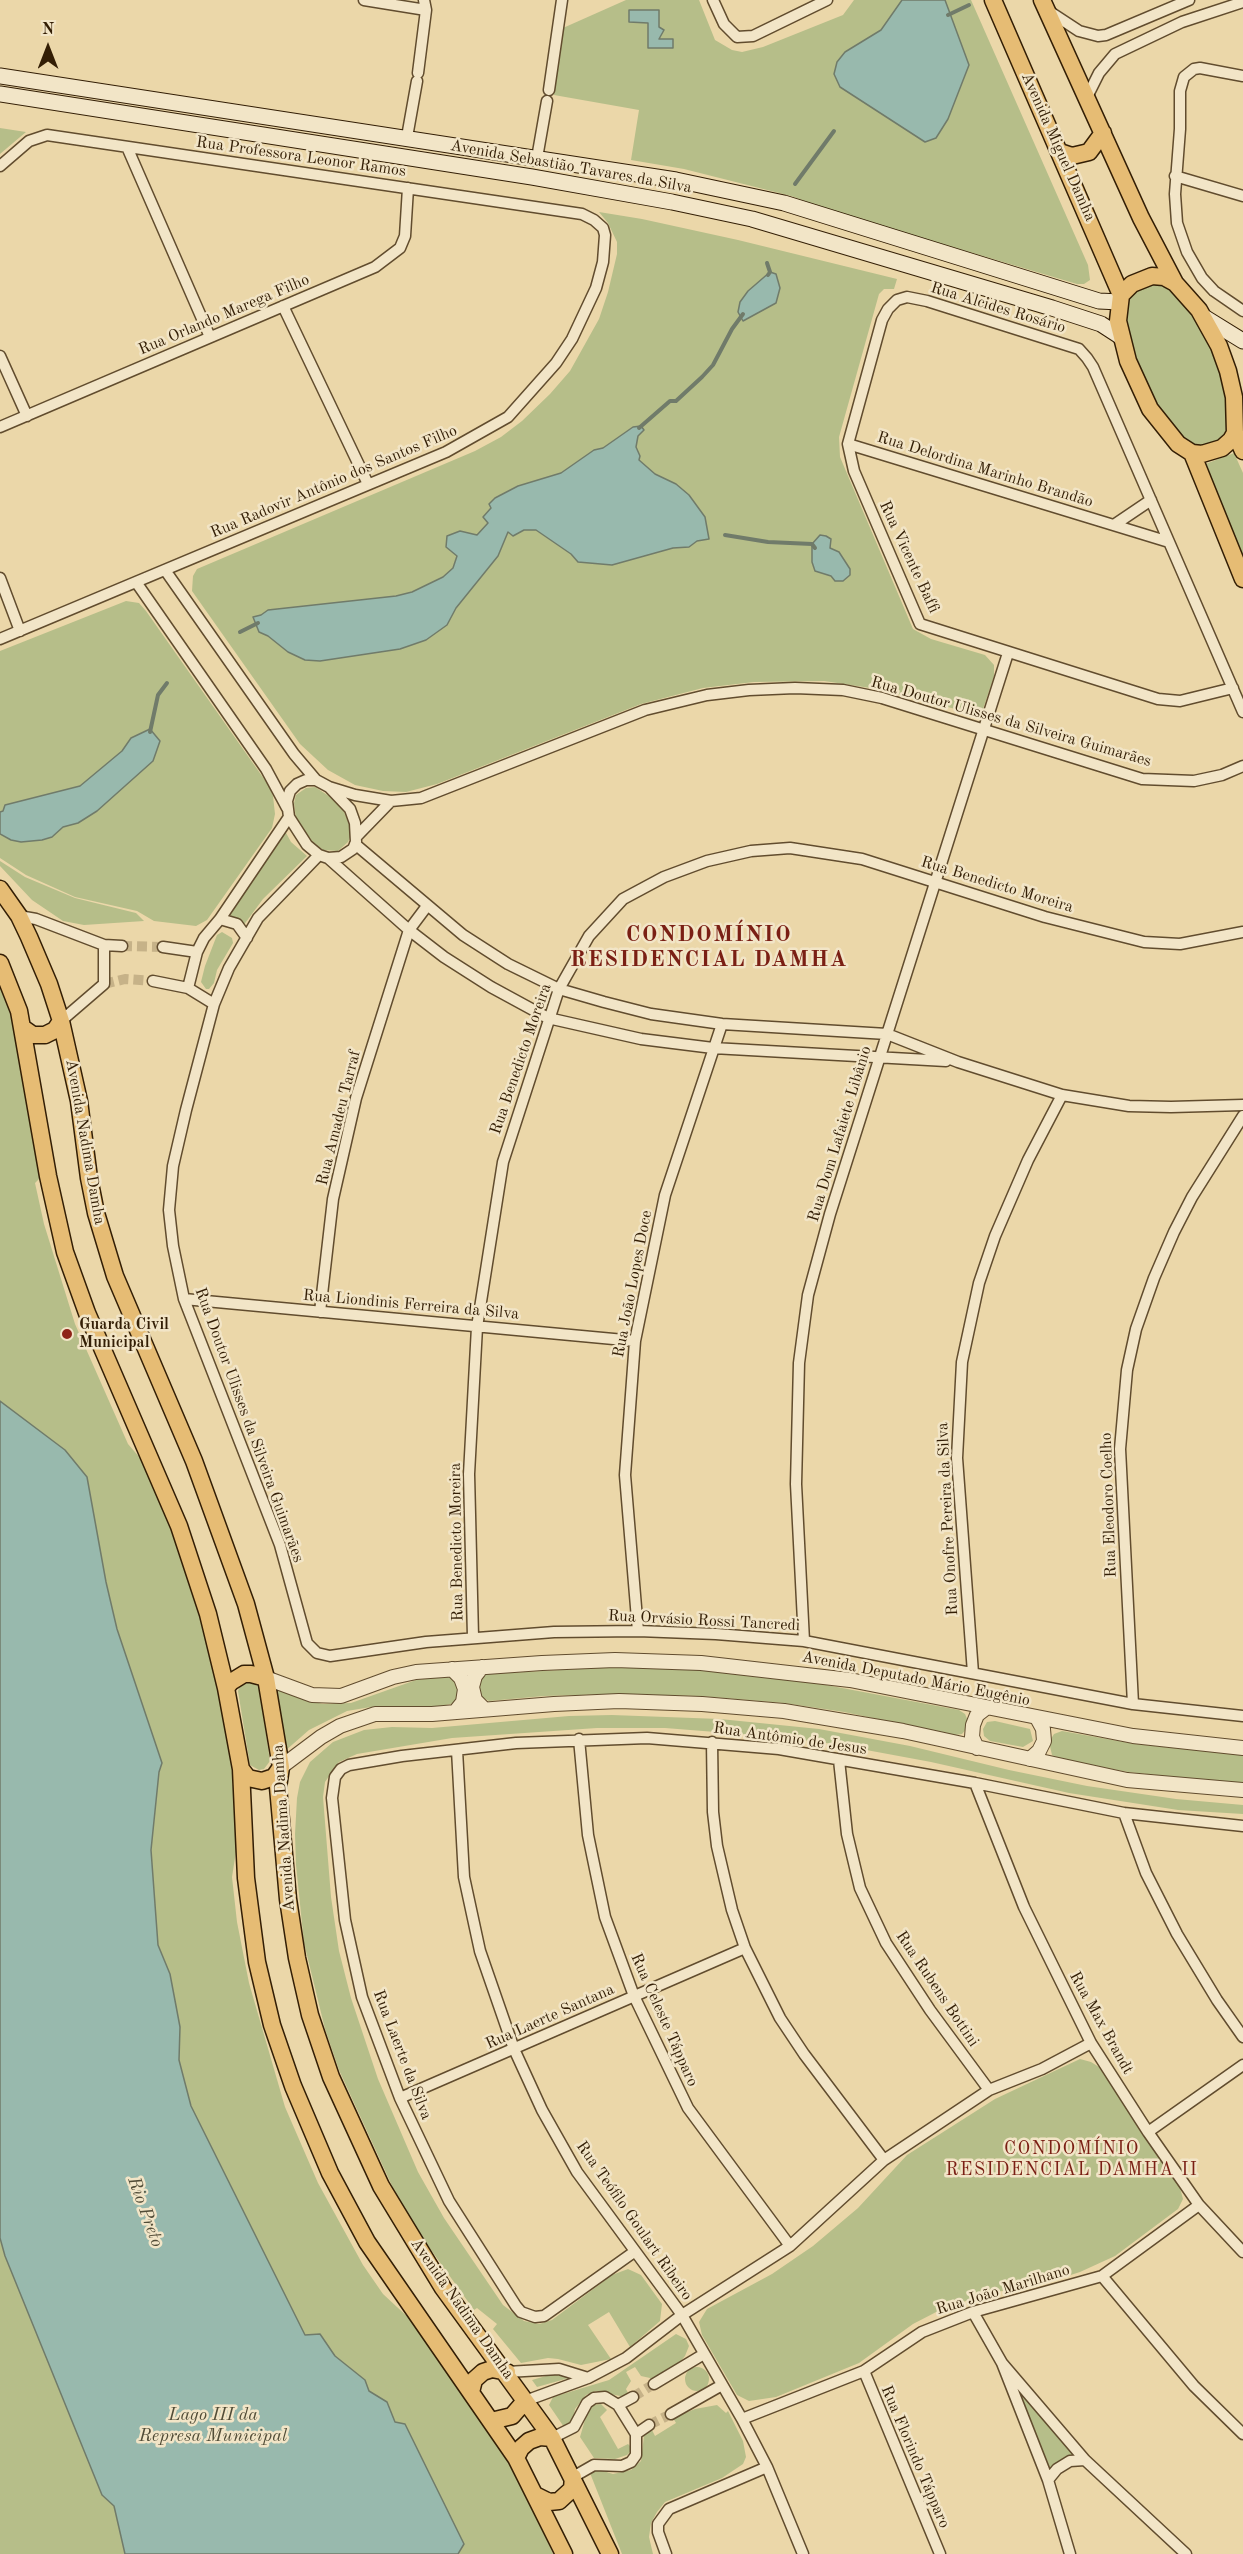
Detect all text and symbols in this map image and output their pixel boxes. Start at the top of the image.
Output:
north arrow [18,18,78,78]
text: N [42,22,54,38]
street label: Avenida Miguel Damha [1017,70,1099,224]
street label: Rua Professora Leonor Ramos [195,133,407,181]
street label: Avenida Sebastião Tavares da Silva [449,136,693,198]
street label: Rua Orlando Marega Filho [136,270,312,360]
street label: Rua Alcides Rosário [928,278,1068,338]
street label: Rua Radovir Antônio dos Santos Filho [208,421,460,543]
street label: Rua Delordina Marinho Brandão [875,428,1095,512]
street label: Rua Vicente Baffi [875,498,943,616]
street label: Rua Doutor Ulisses da Silveira Guimarães [868,673,1154,771]
street label: Rua Benedicto Moreira [918,853,1076,917]
district label: CONDOMÍNIO RESIDENCIAL DAMHA [570,922,848,974]
street label: Rua Benedicto Moreira [486,981,556,1137]
street label: Rua Dom Lafaiete Libânio [804,1044,876,1224]
street label: Rua Amadeu Tarraf [313,1048,365,1188]
street label: Avenida Nadima Damha [61,1058,109,1226]
street label: Rua João Lopes Doce [609,1209,657,1359]
street label: Rua Doutor Ulisses da Silveira Guimarães [190,1285,308,1565]
street label: Rua Liondinis Ferreira da Silva [302,1286,520,1324]
place label: Guarda Civil Municipal [79,1315,169,1353]
marker: Guarda Civil Municipal [60,1327,74,1341]
street label: Rua Onofre Pereira da Silva [933,1422,963,1616]
street label: Rua Eleodoro Coelho [1097,1432,1121,1578]
street label: Rua Benedicto Moreira [446,1463,468,1621]
street label: Rua Orvásio Rossi Tancredi [607,1606,801,1636]
street label: Avenida Deputado Mário Eugênio [800,1647,1032,1711]
street label: Rua Antômio de Jesus [712,1719,868,1759]
street label: Avenida Nadima Damha [269,1744,299,1912]
street label: Rua Rubens Bottini [891,1927,983,2051]
street label: Rua Celeste Tápparo [626,1950,702,2090]
street label: Rua Max Brandt [1065,1968,1137,2078]
street label: Rua Laerte Santana [483,1980,617,2054]
street label: Rua Laerte da Silva [368,1987,436,2123]
street label: Rua Teófilo Goulart Ribeiro [572,2138,696,2304]
district label: CONDOMÍNIO RESIDENCIAL DAMHA II [946,2138,1198,2180]
water label: Rio Preto [122,2174,168,2250]
street label: Avenida Nadima Damha [406,2235,518,2383]
street label: Rua João Marilhano [934,2261,1072,2319]
street label: Rua Florindo Tápparo [876,2383,954,2531]
water label: Lago III da Represa Municipal [139,2404,287,2446]

